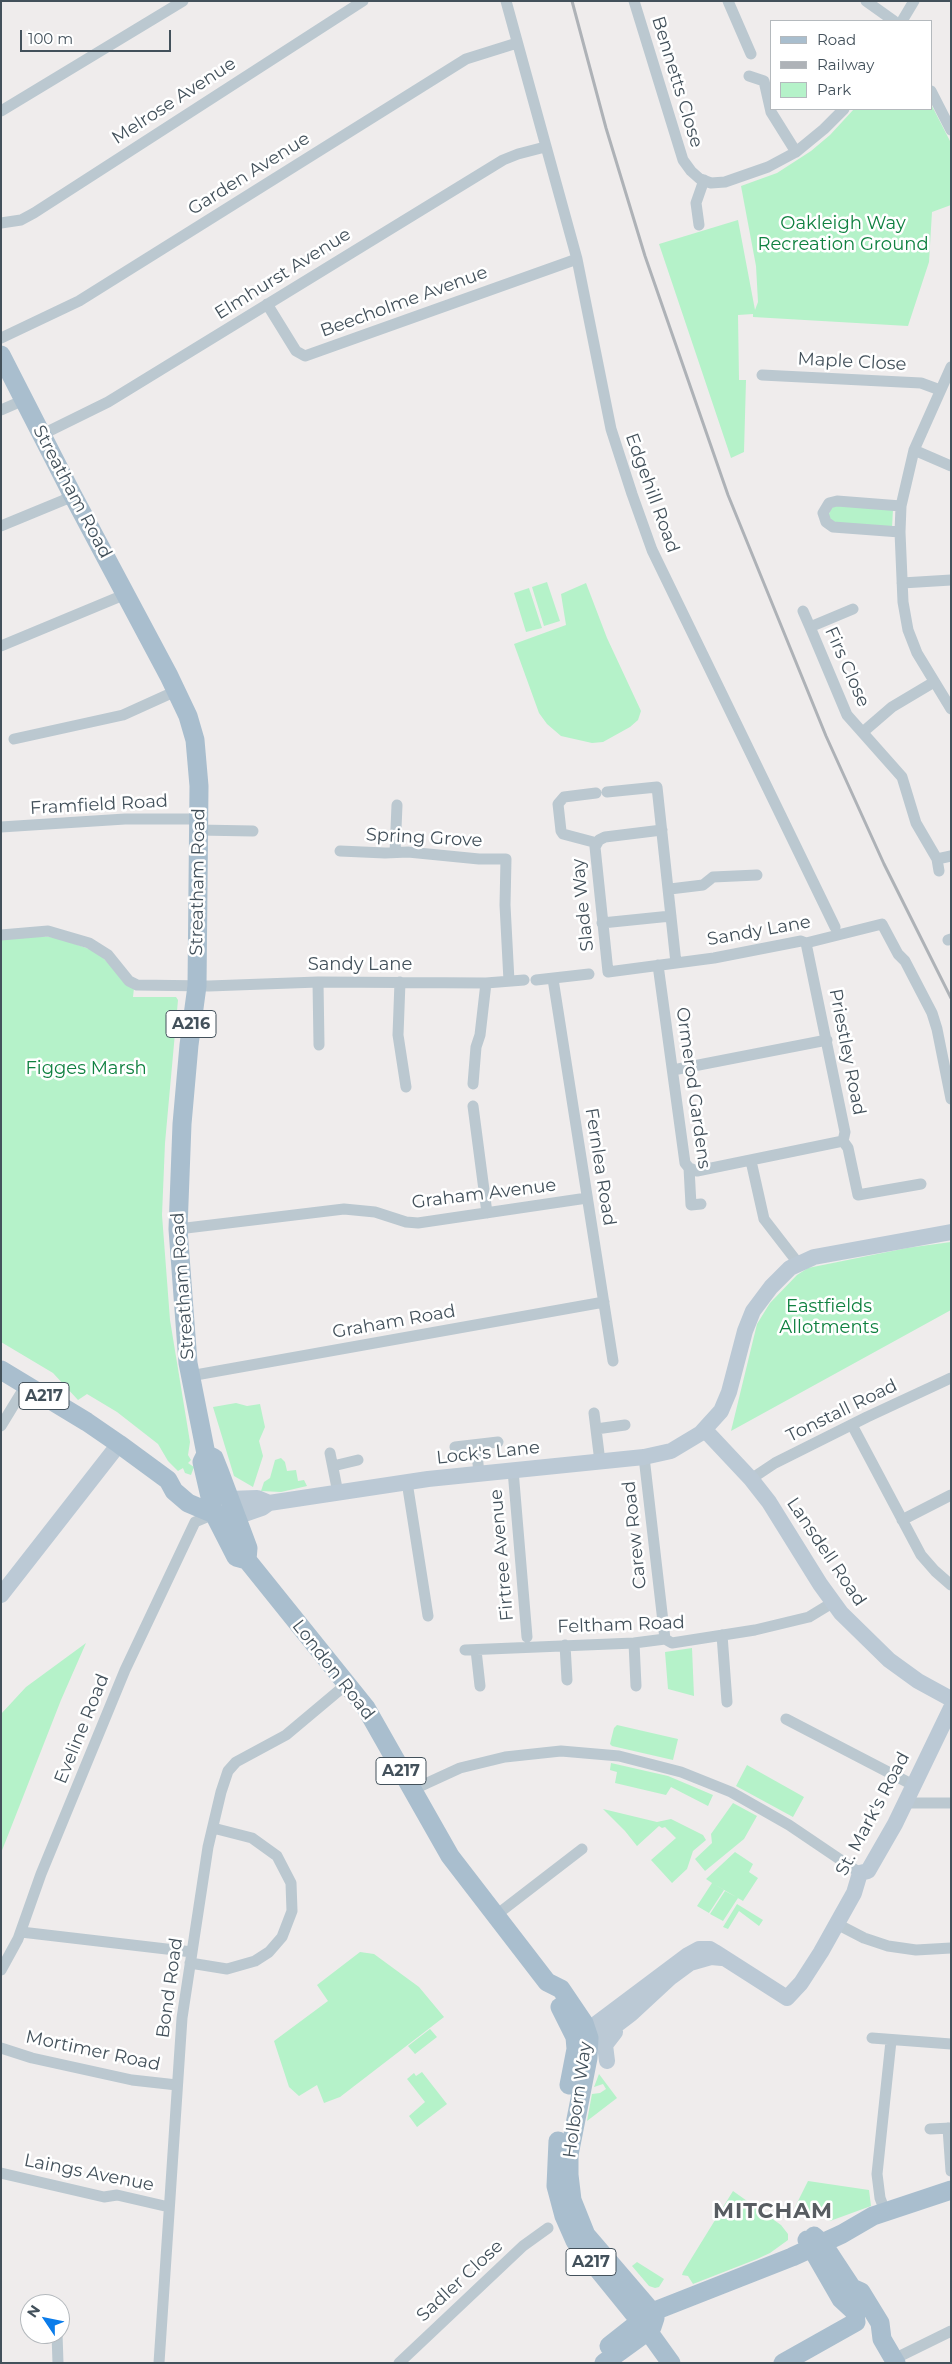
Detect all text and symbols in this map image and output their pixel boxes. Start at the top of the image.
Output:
street label: Bennetts Close [647,14,707,150]
scale bar [22,20,174,52]
legend [770,20,932,110]
text: 100 m [28,29,73,48]
text: Road [817,30,856,49]
street label: Melrose Avenue [108,53,240,149]
text: Railway [817,55,874,74]
text: Park [817,80,851,99]
street label: Garden Avenue [184,128,314,220]
park label: Oakleigh Way Recreation Ground [757,213,929,255]
street label: Elmhurst Avenue [211,223,355,325]
street label: Beecholme Avenue [318,262,490,342]
street label: Maple Close [797,348,907,376]
street label: Streatham Road [28,422,116,562]
street label: Edgehill Road [620,430,684,556]
street label: Firs Close [820,624,874,710]
street label: Framfield Road [29,791,169,819]
street label: Streatham Road [186,808,210,956]
street label: Spring Grove [365,824,483,852]
street label: Slade Way [567,857,599,953]
street label: Sandy Lane [706,911,812,951]
street label: Sandy Lane [308,954,412,976]
street label: Priestley Road [824,987,870,1117]
street label: Ormerod Gardens [671,1006,715,1170]
road number: A216 [166,1011,216,1038]
park label: Figges Marsh [25,1058,147,1080]
street label: Fernlea Road [580,1107,620,1227]
street label: Graham Avenue [410,1174,558,1214]
street label: Streatham Road [167,1212,199,1360]
park label: Eastfields Allotments [779,1296,879,1338]
street label: Graham Road [331,1301,457,1343]
street label: Tonstall Road [783,1375,901,1447]
road number: A217 [19,1382,69,1410]
street label: Lock's Lane [435,1437,541,1469]
street label: Carew Road [619,1480,651,1590]
street label: Firtree Avenue [485,1488,519,1622]
street label: Lansdell Road [782,1493,870,1611]
street label: Feltham Road [557,1612,685,1638]
street label: London Road [287,1616,379,1724]
street label: Eveline Road [50,1671,114,1787]
street label: St. Mark's Road [831,1748,915,1880]
road number: A217 [376,1758,426,1784]
street label: Bond Road [152,1936,188,2040]
street label: Mortimer Road [24,2026,162,2076]
street label: Holborn Way [559,2040,597,2160]
street label: Laings Avenue [22,2150,156,2196]
district label: MITCHAM [712,2199,834,2225]
street label: Sadler Close [412,2236,508,2326]
road number: A217 [566,2248,616,2276]
north arrow [20,2294,70,2344]
text: N [23,2301,44,2321]

